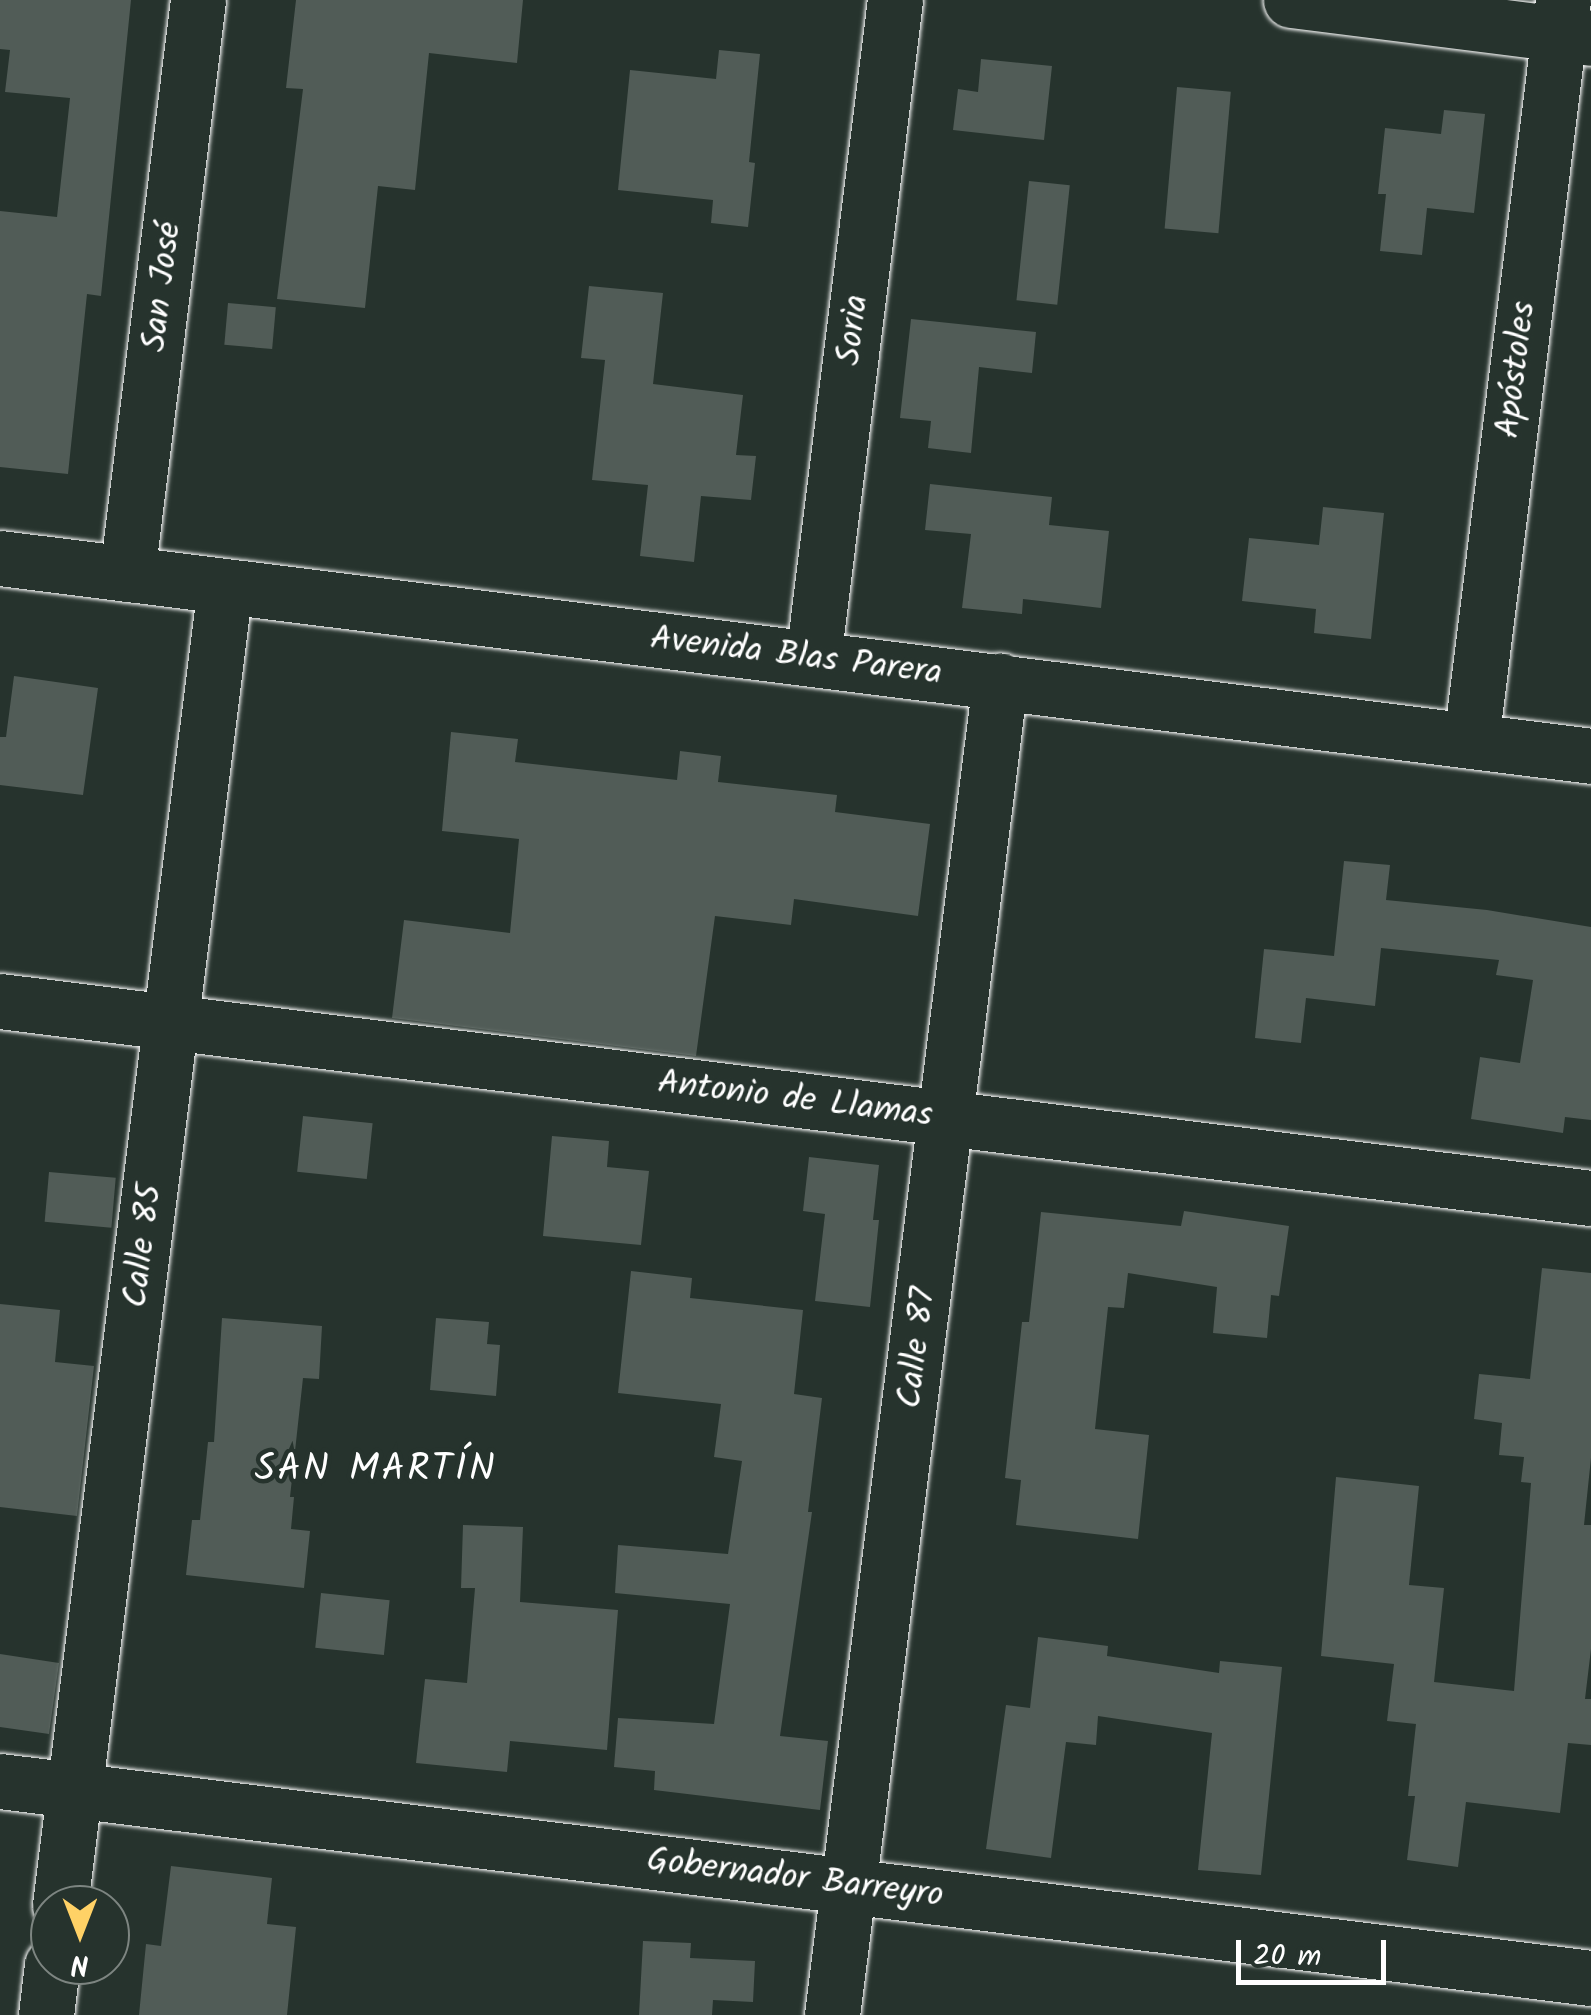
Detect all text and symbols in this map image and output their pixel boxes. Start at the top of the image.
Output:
street label: San José [134,220,192,354]
street label: Soria [829,292,879,368]
street label: Apóstoles [1488,299,1546,441]
street label: Avenida Blas Parera [648,618,944,696]
street label: Antonio de Llamas [655,1062,935,1138]
street label: Calle 85 [116,1182,172,1310]
street label: Calle 87 [890,1285,946,1411]
district label: SAN MARTÍN [255,1448,497,1494]
street label: Gobernador Barreyro [644,1840,946,1918]
north arrow [30,1885,130,1985]
scale bar [1241,1920,1391,1982]
text: 20 m [1253,1933,1321,1981]
text: N [71,1941,89,1986]

